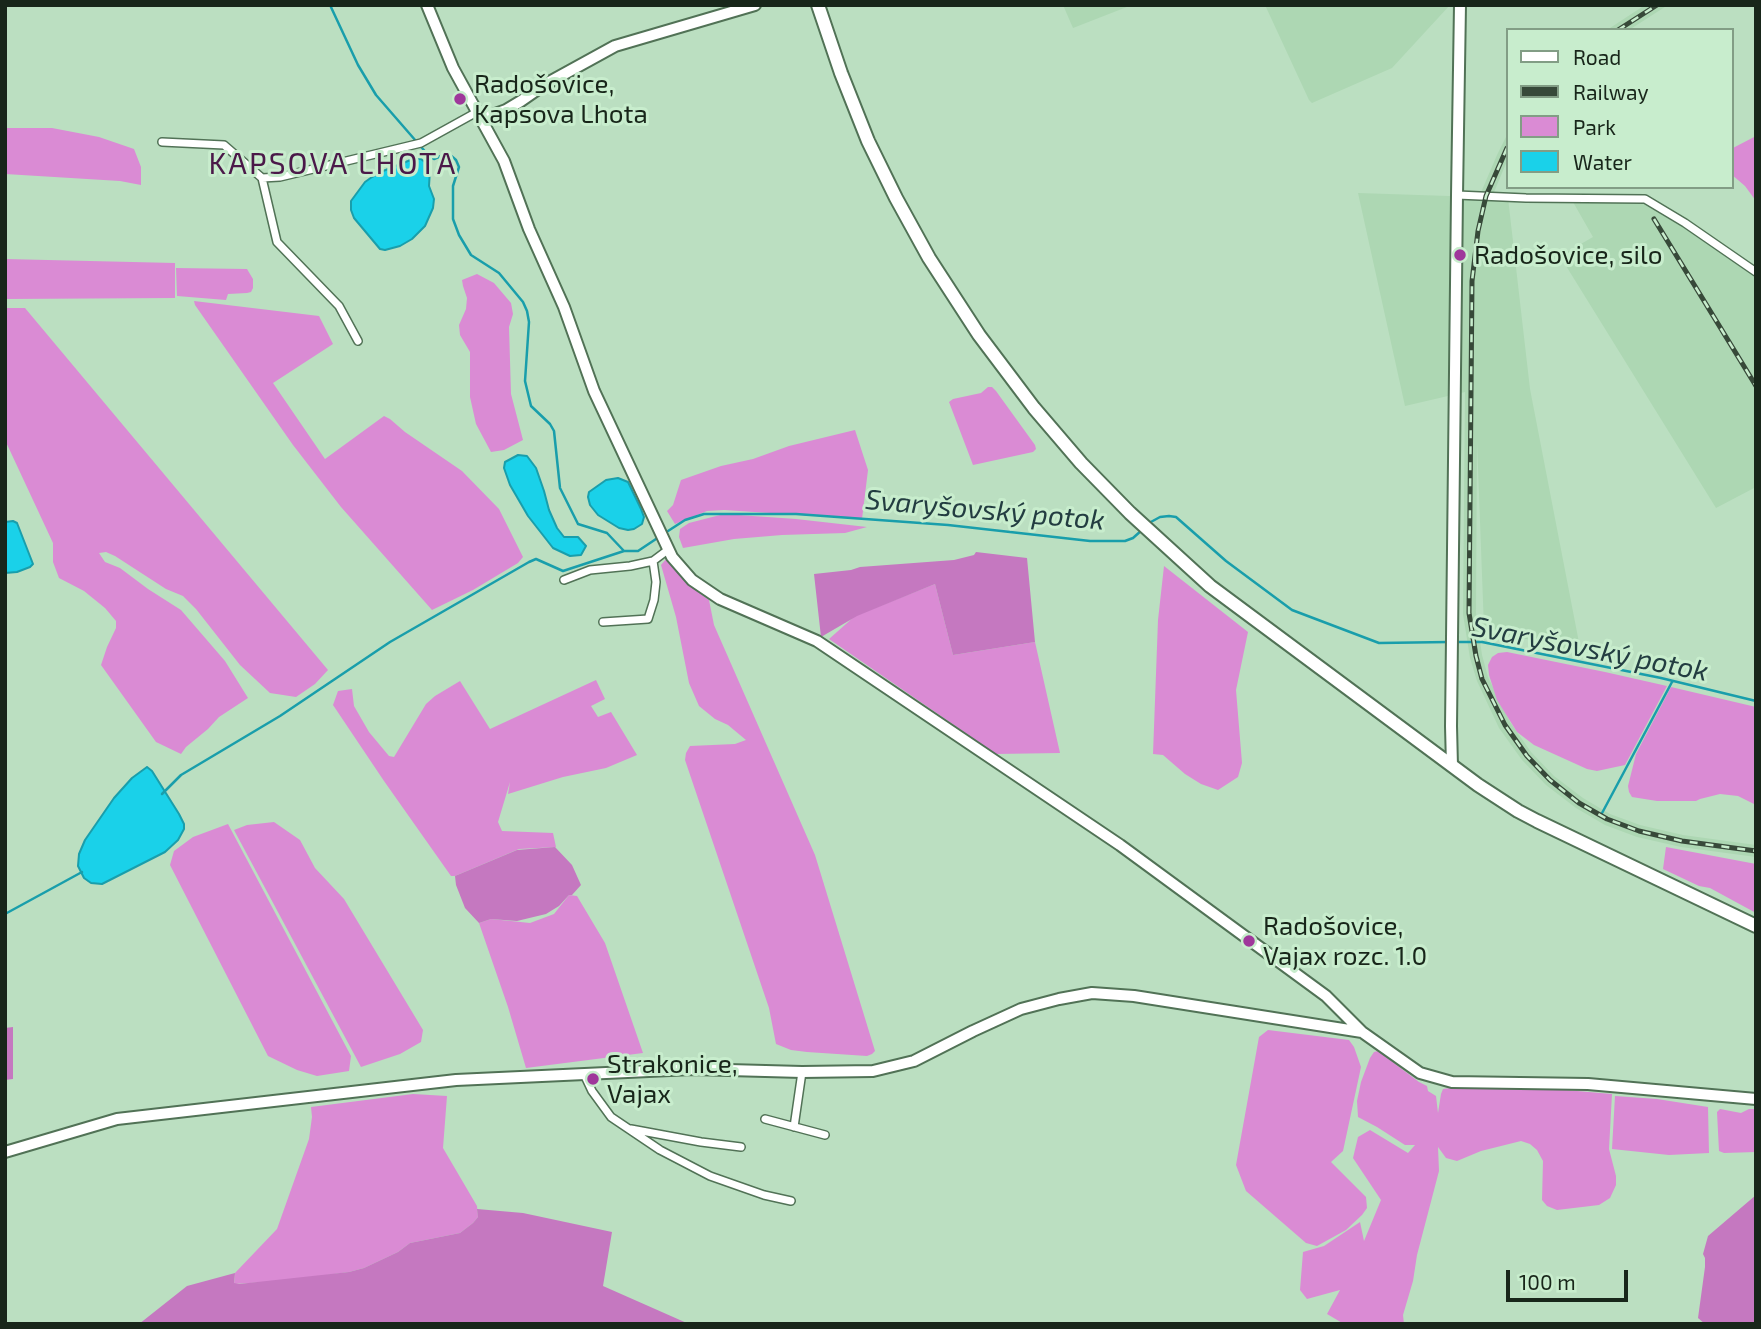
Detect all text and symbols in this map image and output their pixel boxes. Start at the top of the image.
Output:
legend [1506,28,1733,189]
text: Road [1573,44,1621,69]
place label: Radošovice, Kapsova Lhota [474,68,648,130]
text: Railway [1573,79,1649,104]
marker: Radošovice, Kapsova Lhota [452,91,468,107]
text: Park [1573,114,1616,139]
district label: KAPSOVA LHOTA [210,146,456,182]
text: Water [1573,149,1632,174]
place label: Radošovice, silo [1474,239,1662,271]
marker: Radošovice, silo [1452,247,1468,263]
water label: Svaryšovský potok [864,483,1106,537]
water label: Svaryšovský potok [1469,610,1711,688]
place label: Radošovice, Vajax rozc. 1.0 [1263,910,1427,972]
marker: Radošovice, Vajax rozc. 1.0 [1241,933,1257,949]
place label: Strakonice, Vajax [607,1048,738,1110]
marker: Strakonice, Vajax [585,1071,601,1087]
scale bar [1509,1256,1632,1300]
text: 100 m [1519,1269,1576,1294]

